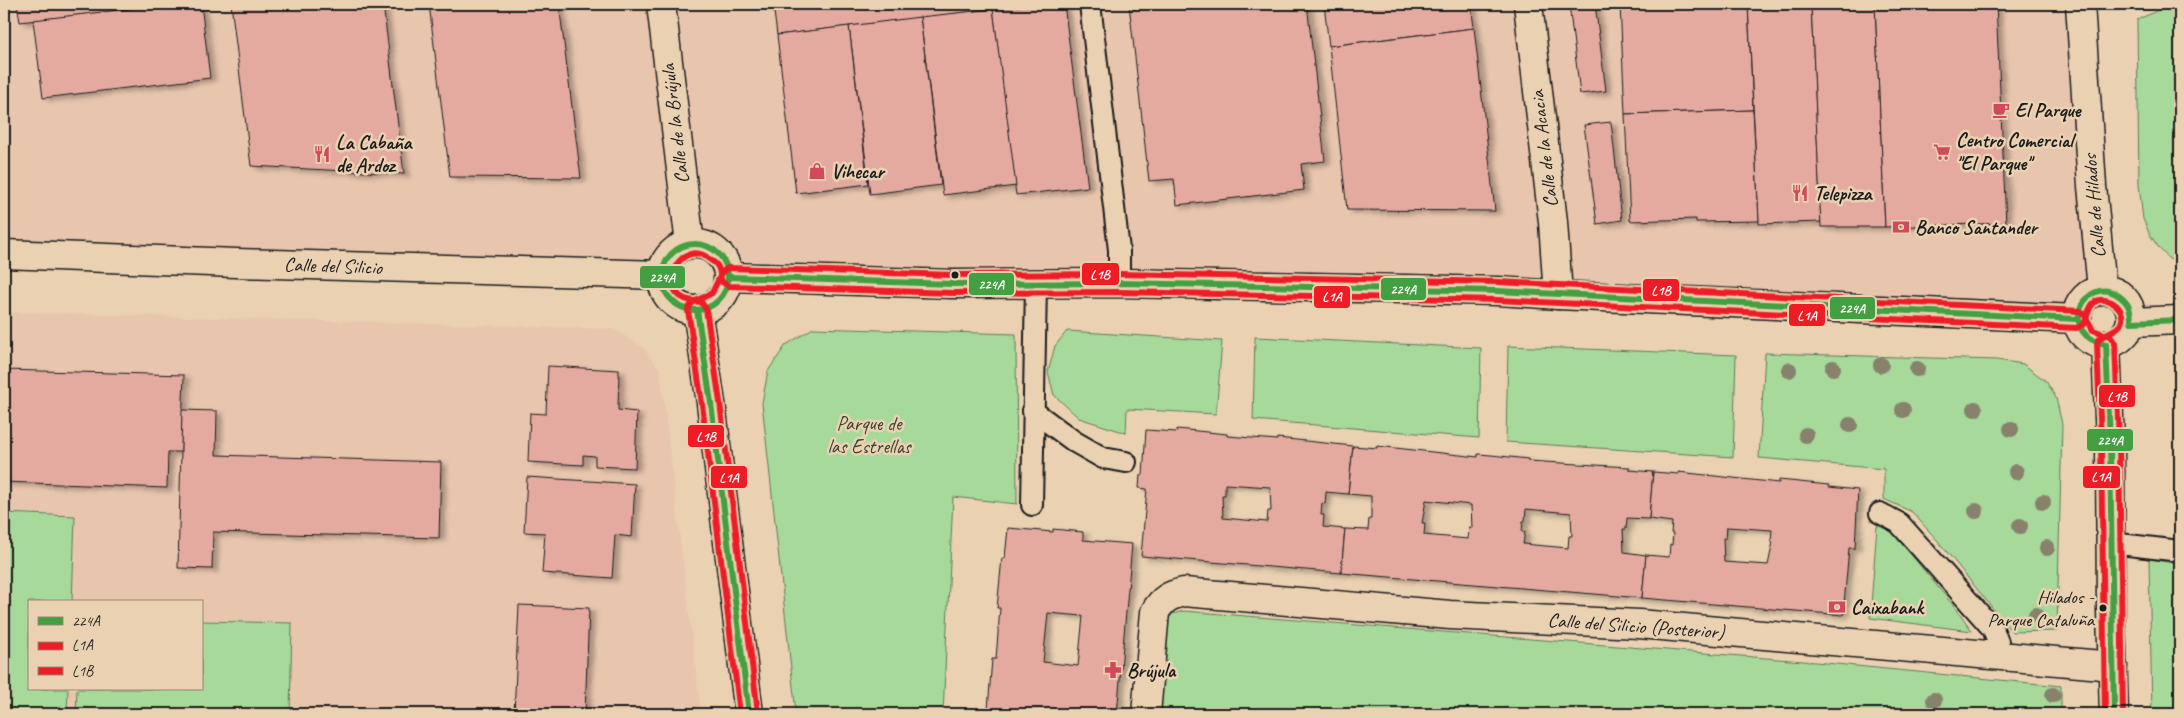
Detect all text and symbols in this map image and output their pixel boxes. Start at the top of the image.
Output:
street label: Calle de la Brújula [655,61,695,185]
street label: Calle de la Acacia [1524,88,1564,209]
place label: El Parque [2015,98,2082,123]
cafe icon: El Parque [1991,100,2011,120]
place label: Centro Comercial "El Parque" [1956,128,2077,176]
place label: La Cabaña de Ardoz [336,130,414,178]
supermarket icon: Centro Comercial "El Parque" [1932,142,1952,162]
restaurant icon: La Cabaña de Ardoz [312,144,332,164]
street label: Calle de Hilados [2077,151,2111,259]
place label: Vihecar [831,159,886,184]
shop icon: Vihecar [807,161,827,181]
place label: Telepizza [1814,181,1874,206]
restaurant icon: Telepizza [1790,183,1810,203]
place label: Banco Santander [1915,215,2040,240]
bank icon: Banco Santander [1891,217,1911,237]
street label: Calle del Silicio [284,252,383,280]
line badge: L1B [1081,262,1120,286]
line badge: 224A [639,265,686,289]
text: L1B [1090,266,1111,283]
text: 224A [649,269,676,286]
unlabelled marker [950,270,960,280]
line badge: 224A [968,272,1015,296]
text: 224A [978,276,1005,293]
line badge: 224A [1380,277,1427,301]
line badge: L1B [1642,278,1680,302]
text: 224A [1390,281,1417,298]
text: L1B [1651,282,1672,299]
line badge: L1A [1313,285,1351,309]
text: L1A [1322,288,1343,305]
line badge: 224A [1829,296,1876,320]
text: 224A [1839,300,1866,317]
line badge: L1A [1788,303,1826,327]
text: L1A [1797,307,1818,324]
line badge: L1B [2098,384,2136,408]
text: L1B [2107,388,2128,405]
park label: Parque de las Estrellas [827,411,913,459]
line badge: L1B [687,424,725,448]
text: L1B [696,428,717,445]
line badge: 224A [2086,428,2134,452]
text: 224A [2097,432,2124,449]
line badge: L1A [710,465,748,489]
line badge: L1A [2082,465,2121,489]
text: L1A [2091,468,2112,485]
text: L1A [719,469,740,486]
place label: Hilados - Parque Cataluña [1988,585,2096,632]
place label: Caixabank [1851,595,1926,620]
bank icon: Caixabank [1827,597,1847,617]
legend [28,600,202,690]
marker: Hilados - Parque Cataluña [2098,603,2108,613]
street label: Calle del Silicio (Posterior) [1547,607,1727,645]
text: 224A [72,612,101,631]
text: L1A [72,636,94,655]
place label: Brújula [1127,658,1177,683]
pharmacy icon: Brújula [1103,660,1123,680]
text: L1B [72,662,94,681]

